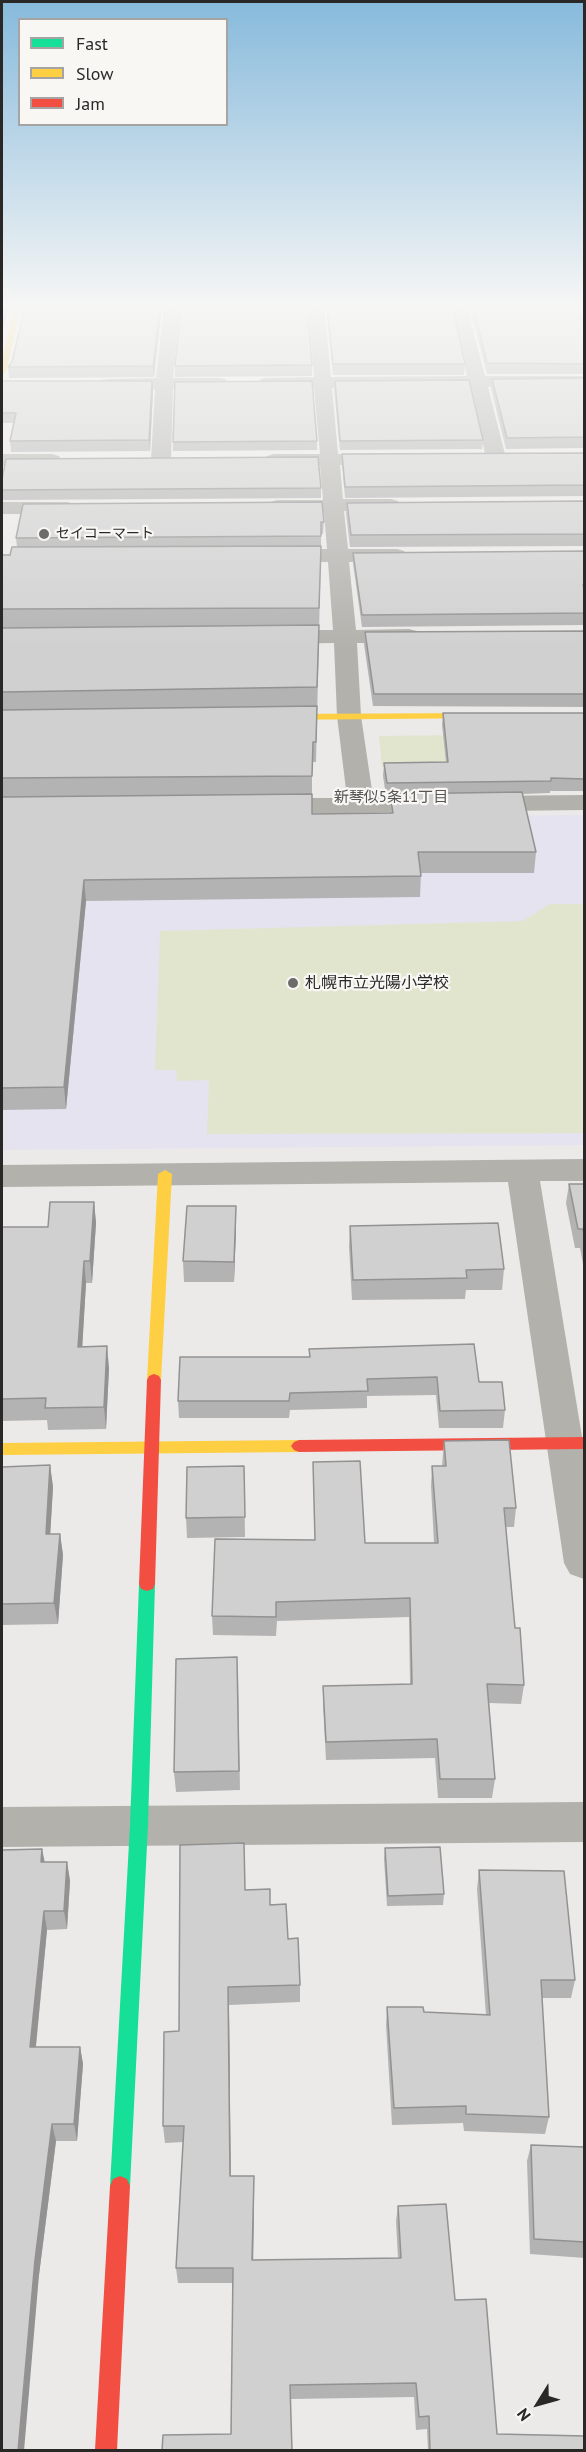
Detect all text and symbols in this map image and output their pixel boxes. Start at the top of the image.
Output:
legend [18,18,228,126]
text: Fast [76,32,108,55]
text: Slow [76,62,114,85]
text: Jam [76,92,105,115]
place label: セイコーマート [56,526,154,542]
marker: セイコーマート [37,527,51,541]
district label: 新琴似5条11丁目 [334,789,448,807]
place label: 札幌市立光陽小学校 [305,973,449,993]
marker: 札幌市立光陽小学校 [286,976,300,990]
north arrow [508,2374,568,2434]
text: N [512,2405,535,2425]

